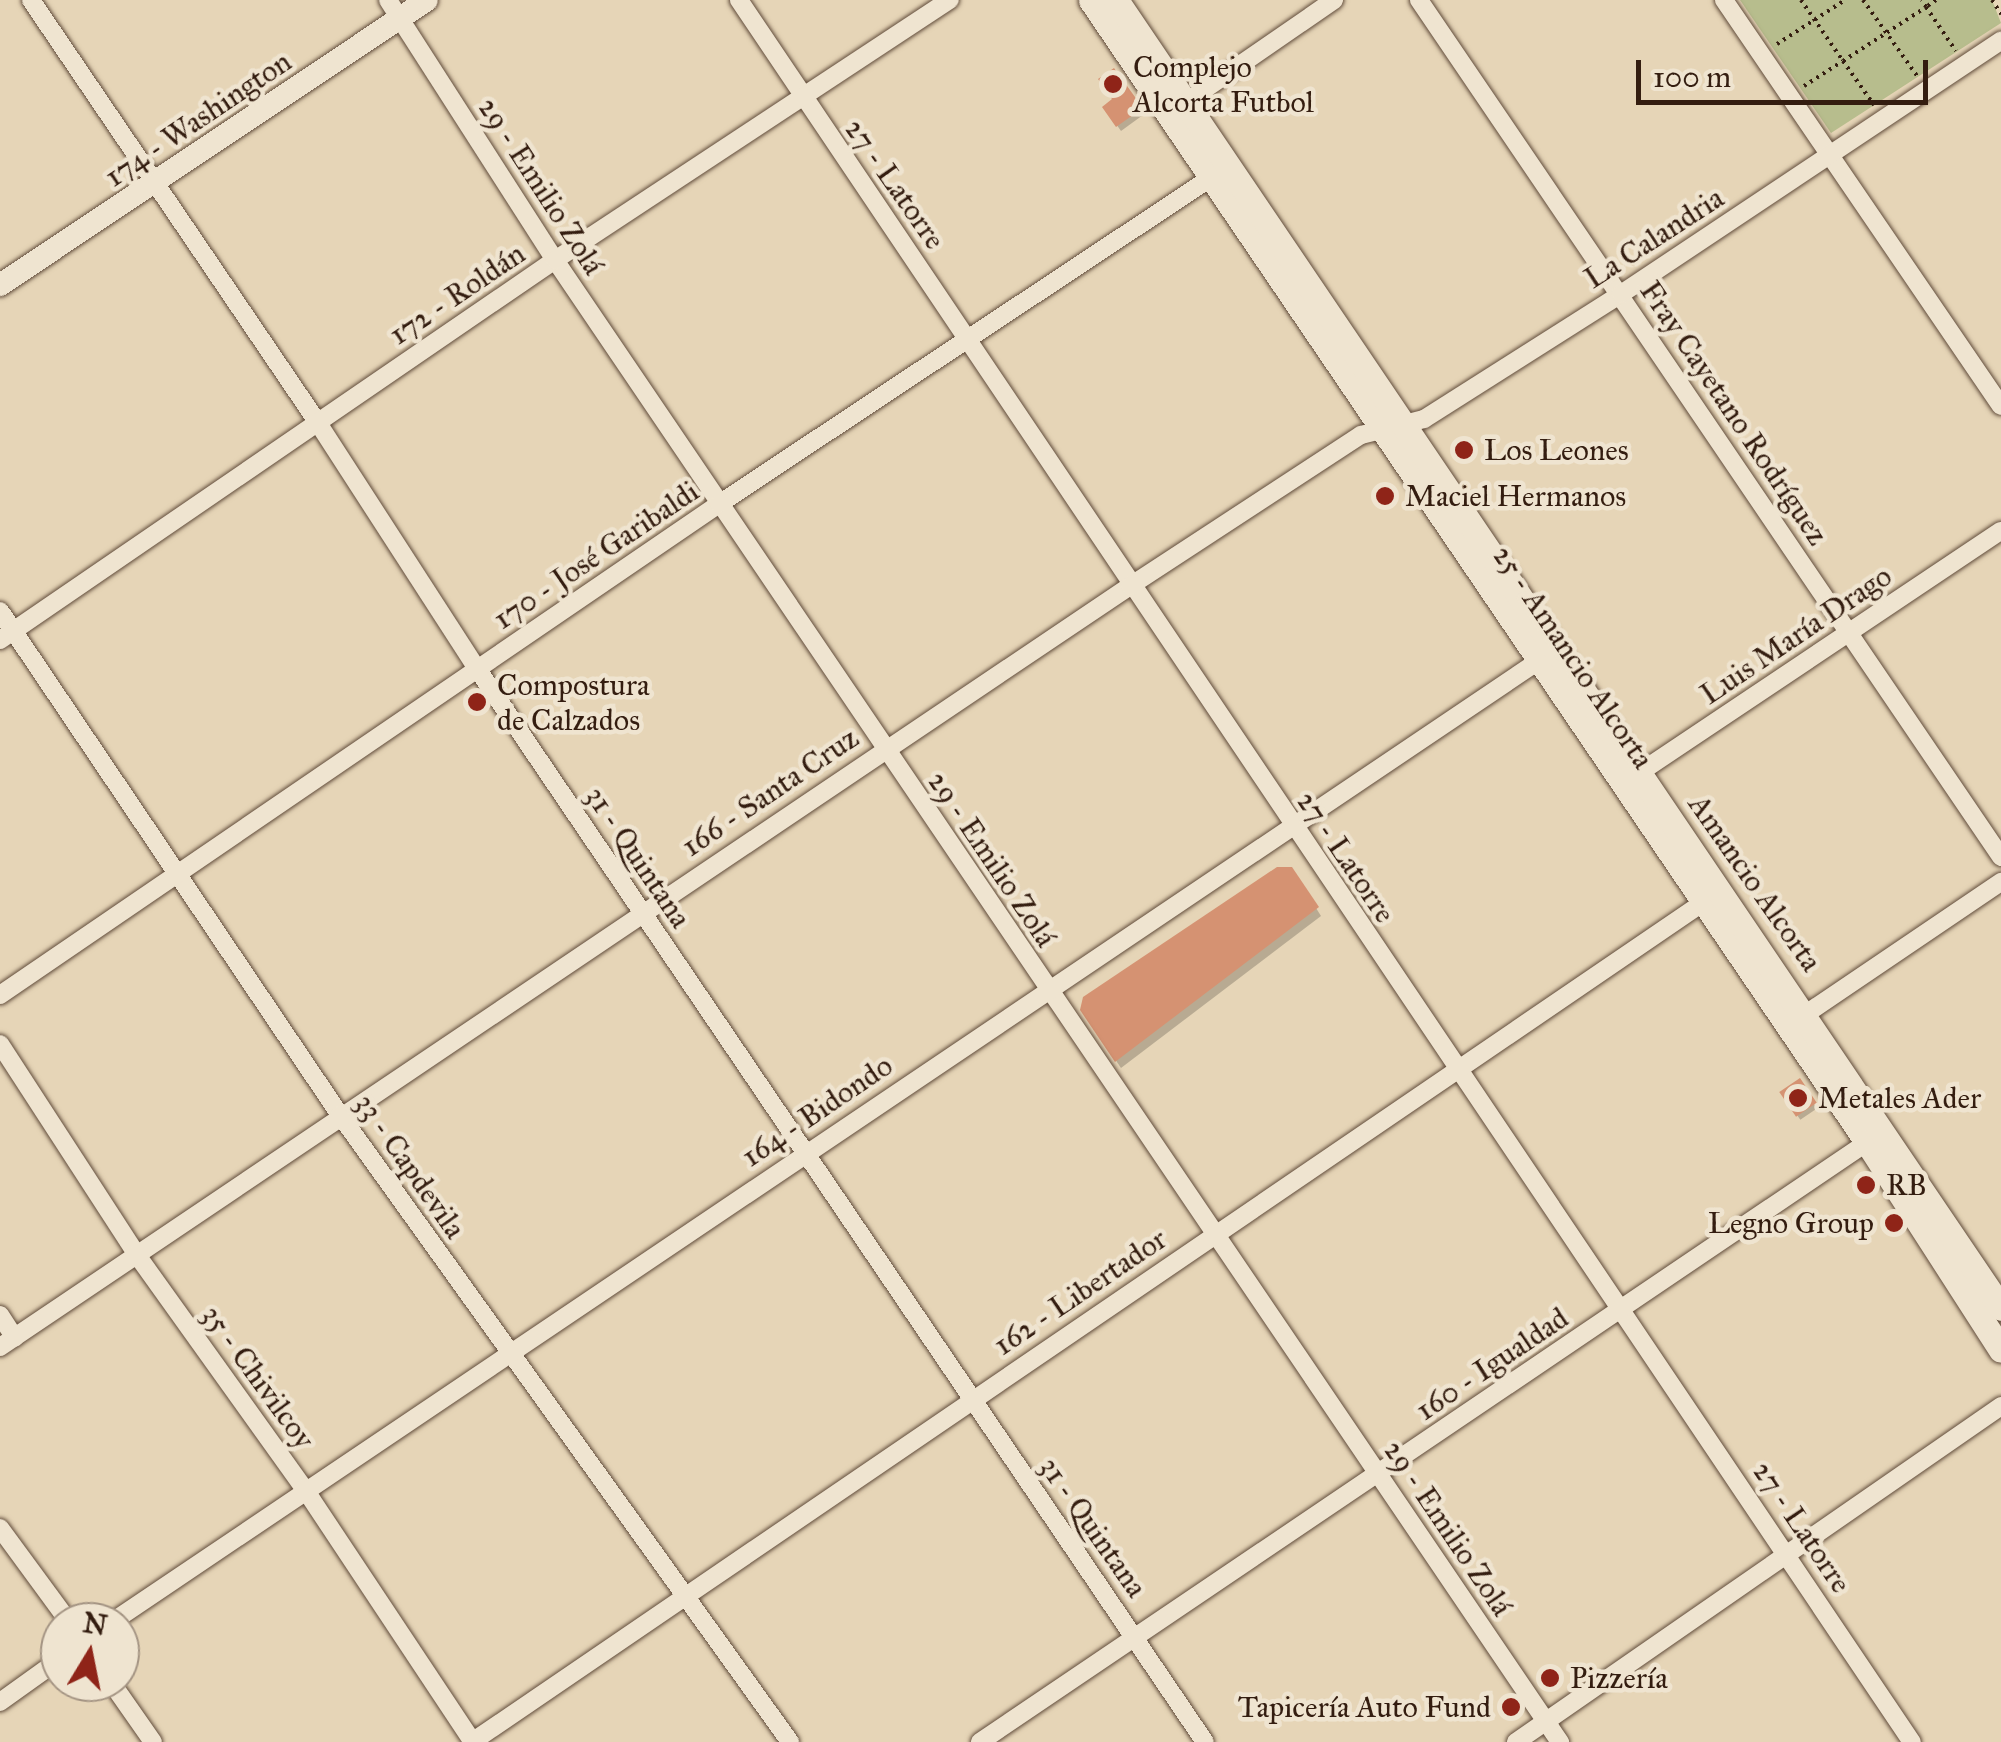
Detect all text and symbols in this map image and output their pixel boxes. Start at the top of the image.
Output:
scale bar [1641,40,1934,102]
street label: 174 - Washington [98,43,298,195]
place label: Complejo Alcorta Futbol [1133,49,1314,120]
text: 100 m [1653,59,1731,95]
marker: Complejo Alcorta Futbol [1102,73,1124,95]
street label: 29 - Emilio Zolá [470,91,612,281]
street label: 27 - Latorre [837,112,953,256]
street label: La Calandria [1578,180,1730,296]
street label: 172 - Roldán [382,235,532,353]
street label: Fray Cayetano Rodríguez [1632,274,1836,552]
place label: Los Leones [1484,432,1629,468]
marker: Los Leones [1453,439,1475,461]
street label: 170 - José Garibaldi [487,473,705,637]
place label: Maciel Hermanos [1405,478,1626,514]
marker: Maciel Hermanos [1374,485,1396,507]
street label: 25 - Amancio Alcorta [1485,539,1661,775]
street label: Luis María Drago [1694,558,1898,712]
place label: Compostura de Calzados [497,667,650,738]
marker: Compostura de Calzados [466,691,488,713]
street label: 166 - Santa Cruz [675,720,865,864]
street label: 29 - Emilio Zolá [920,764,1064,954]
street label: 31 - Quintana [578,779,698,935]
street label: 27 - Latorre [1289,784,1403,930]
street label: Amancio Alcorta [1681,788,1829,978]
street label: 164 - Bidondo [735,1047,899,1175]
place label: Metales Ader [1818,1080,1981,1116]
street label: 33 - Capdevila [347,1087,473,1245]
marker: Metales Ader [1787,1087,1809,1109]
place label: RB [1886,1167,1927,1203]
marker: RB [1855,1174,1877,1196]
place label: Legno Group [1708,1205,1874,1241]
marker: Legno Group [1883,1212,1905,1234]
street label: 162 - Libertador [987,1221,1173,1363]
street label: 35 - Chivilcoy [194,1298,322,1456]
street label: 160 - Igualdad [1409,1300,1575,1428]
street label: 29 - Emilio Zolá [1376,1433,1520,1623]
street label: 31 - Quintana [1032,1450,1154,1604]
street label: 27 - Latorre [1745,1454,1859,1600]
north arrow [40,1602,140,1702]
text: N [80,1605,110,1643]
place label: Pizzería [1570,1660,1668,1696]
marker: Pizzería [1539,1667,1561,1689]
place label: Tapicería Auto Fund [1238,1689,1491,1725]
marker: Tapicería Auto Fund [1500,1696,1522,1718]

